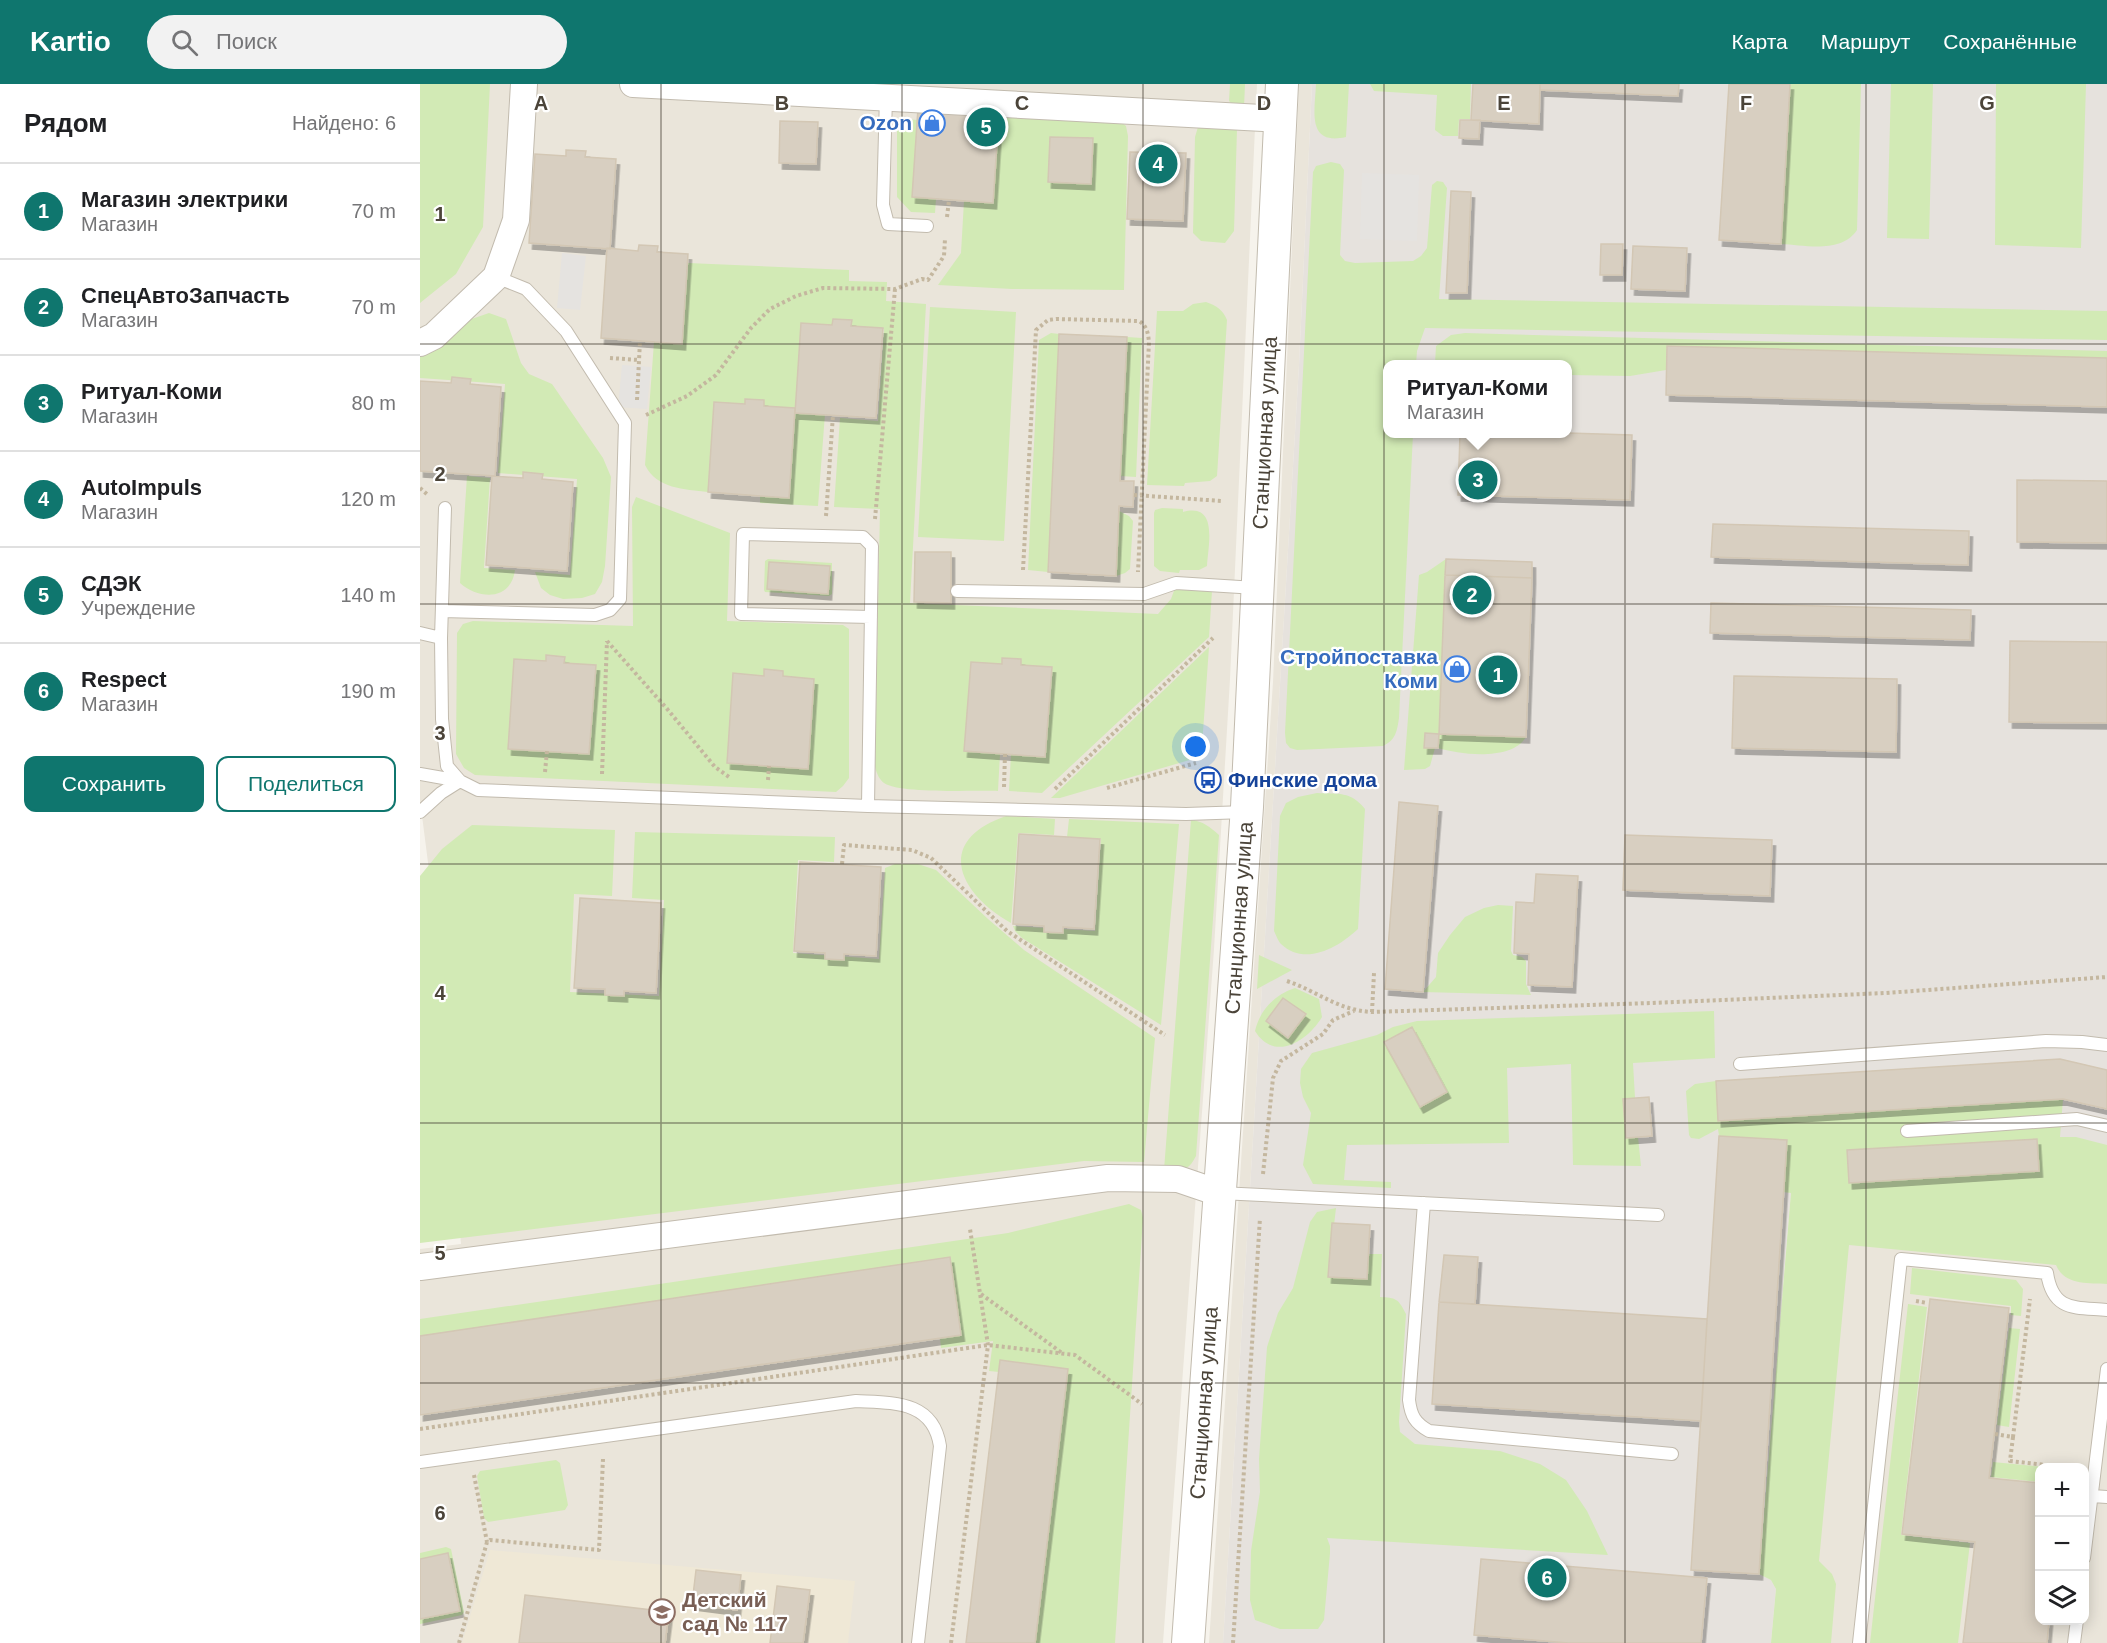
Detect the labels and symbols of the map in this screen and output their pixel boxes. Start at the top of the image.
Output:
text: A [534,92,548,114]
text: B [775,92,789,114]
text: C [1015,92,1029,114]
text: D [1257,92,1271,114]
text: E [1497,92,1511,114]
text: F [1740,92,1752,114]
text: G [1979,92,1995,114]
pin: 5 [966,104,1006,150]
shop icon: Ozon [917,108,947,138]
place label: Ozon [860,111,912,134]
pin: 4 [1138,142,1178,187]
text: 1 [434,203,446,225]
street label: Станционная улица [1248,336,1281,530]
pin: 3 [1458,458,1498,502]
text: 2 [434,463,446,485]
pin: 2 [1452,572,1492,618]
place label: Стройпоставка Коми [1280,645,1438,692]
pin: 1 [1478,652,1518,698]
shop icon: Стройпоставка Коми [1442,654,1472,684]
text: 3 [434,722,446,744]
your location [1181,732,1210,761]
bus stop icon: Финские дома [1193,765,1223,795]
place label: Финские дома [1228,768,1377,791]
street label: Станционная улица [1220,821,1257,1015]
text: 4 [434,982,446,1004]
text: 5 [434,1242,446,1264]
street label: Станционная улица [1185,1306,1222,1500]
text: 6 [434,1502,446,1524]
pin: 6 [1528,1556,1566,1600]
place label: Детский сад № 117 [682,1588,788,1635]
school or university icon: Детский сад № 117 [647,1597,677,1627]

